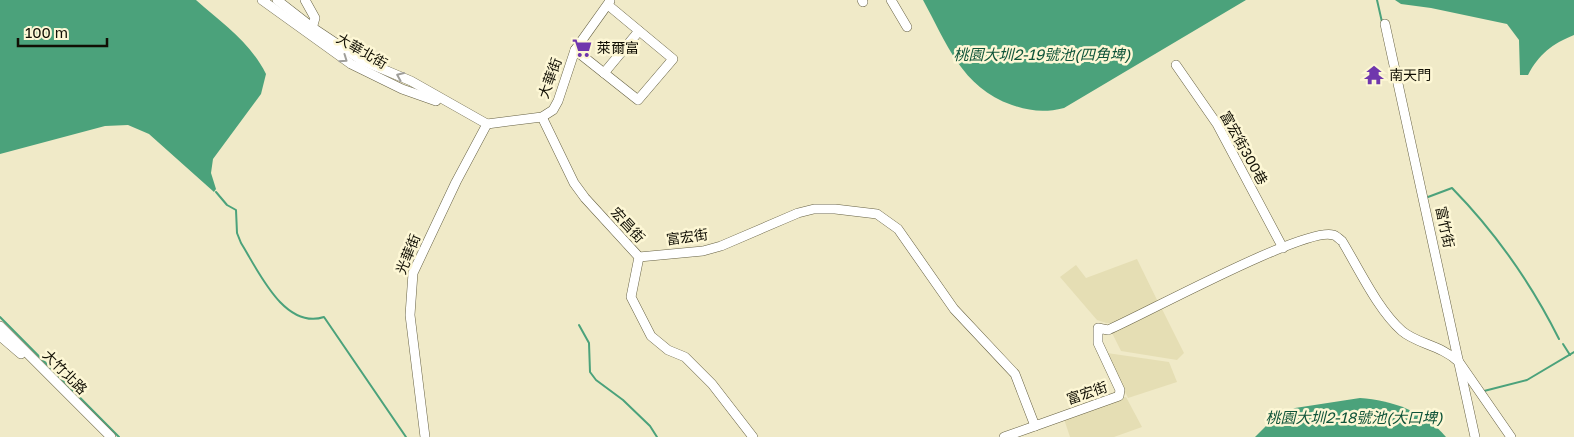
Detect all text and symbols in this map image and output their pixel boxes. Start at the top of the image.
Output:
scale bar [18,15,106,47]
text: 100 m [25,23,68,41]
street label: 大華北街 [334,29,391,72]
supermarket icon: 萊爾富 [571,37,593,59]
place label: 萊爾富 [597,39,639,56]
water label: 桃園大圳2-19號池(四角埤) [953,45,1131,63]
one-way arrow [338,53,348,62]
street label: 大華街 [534,55,565,100]
temple icon: 南天門 [1363,64,1385,86]
place label: 南天門 [1389,66,1431,83]
one-way arrow [396,72,405,83]
street label: 富宏街300巷 [1217,108,1272,188]
street label: 宏昌街 [608,204,649,246]
street label: 富竹街 [1433,205,1458,249]
street label: 富宏街 [665,225,709,248]
street label: 光華街 [392,231,423,276]
street label: 大竹北路 [40,346,91,397]
street label: 富宏街 [1064,378,1109,407]
water label: 桃園大圳2-18號池(大口埤) [1265,408,1443,426]

